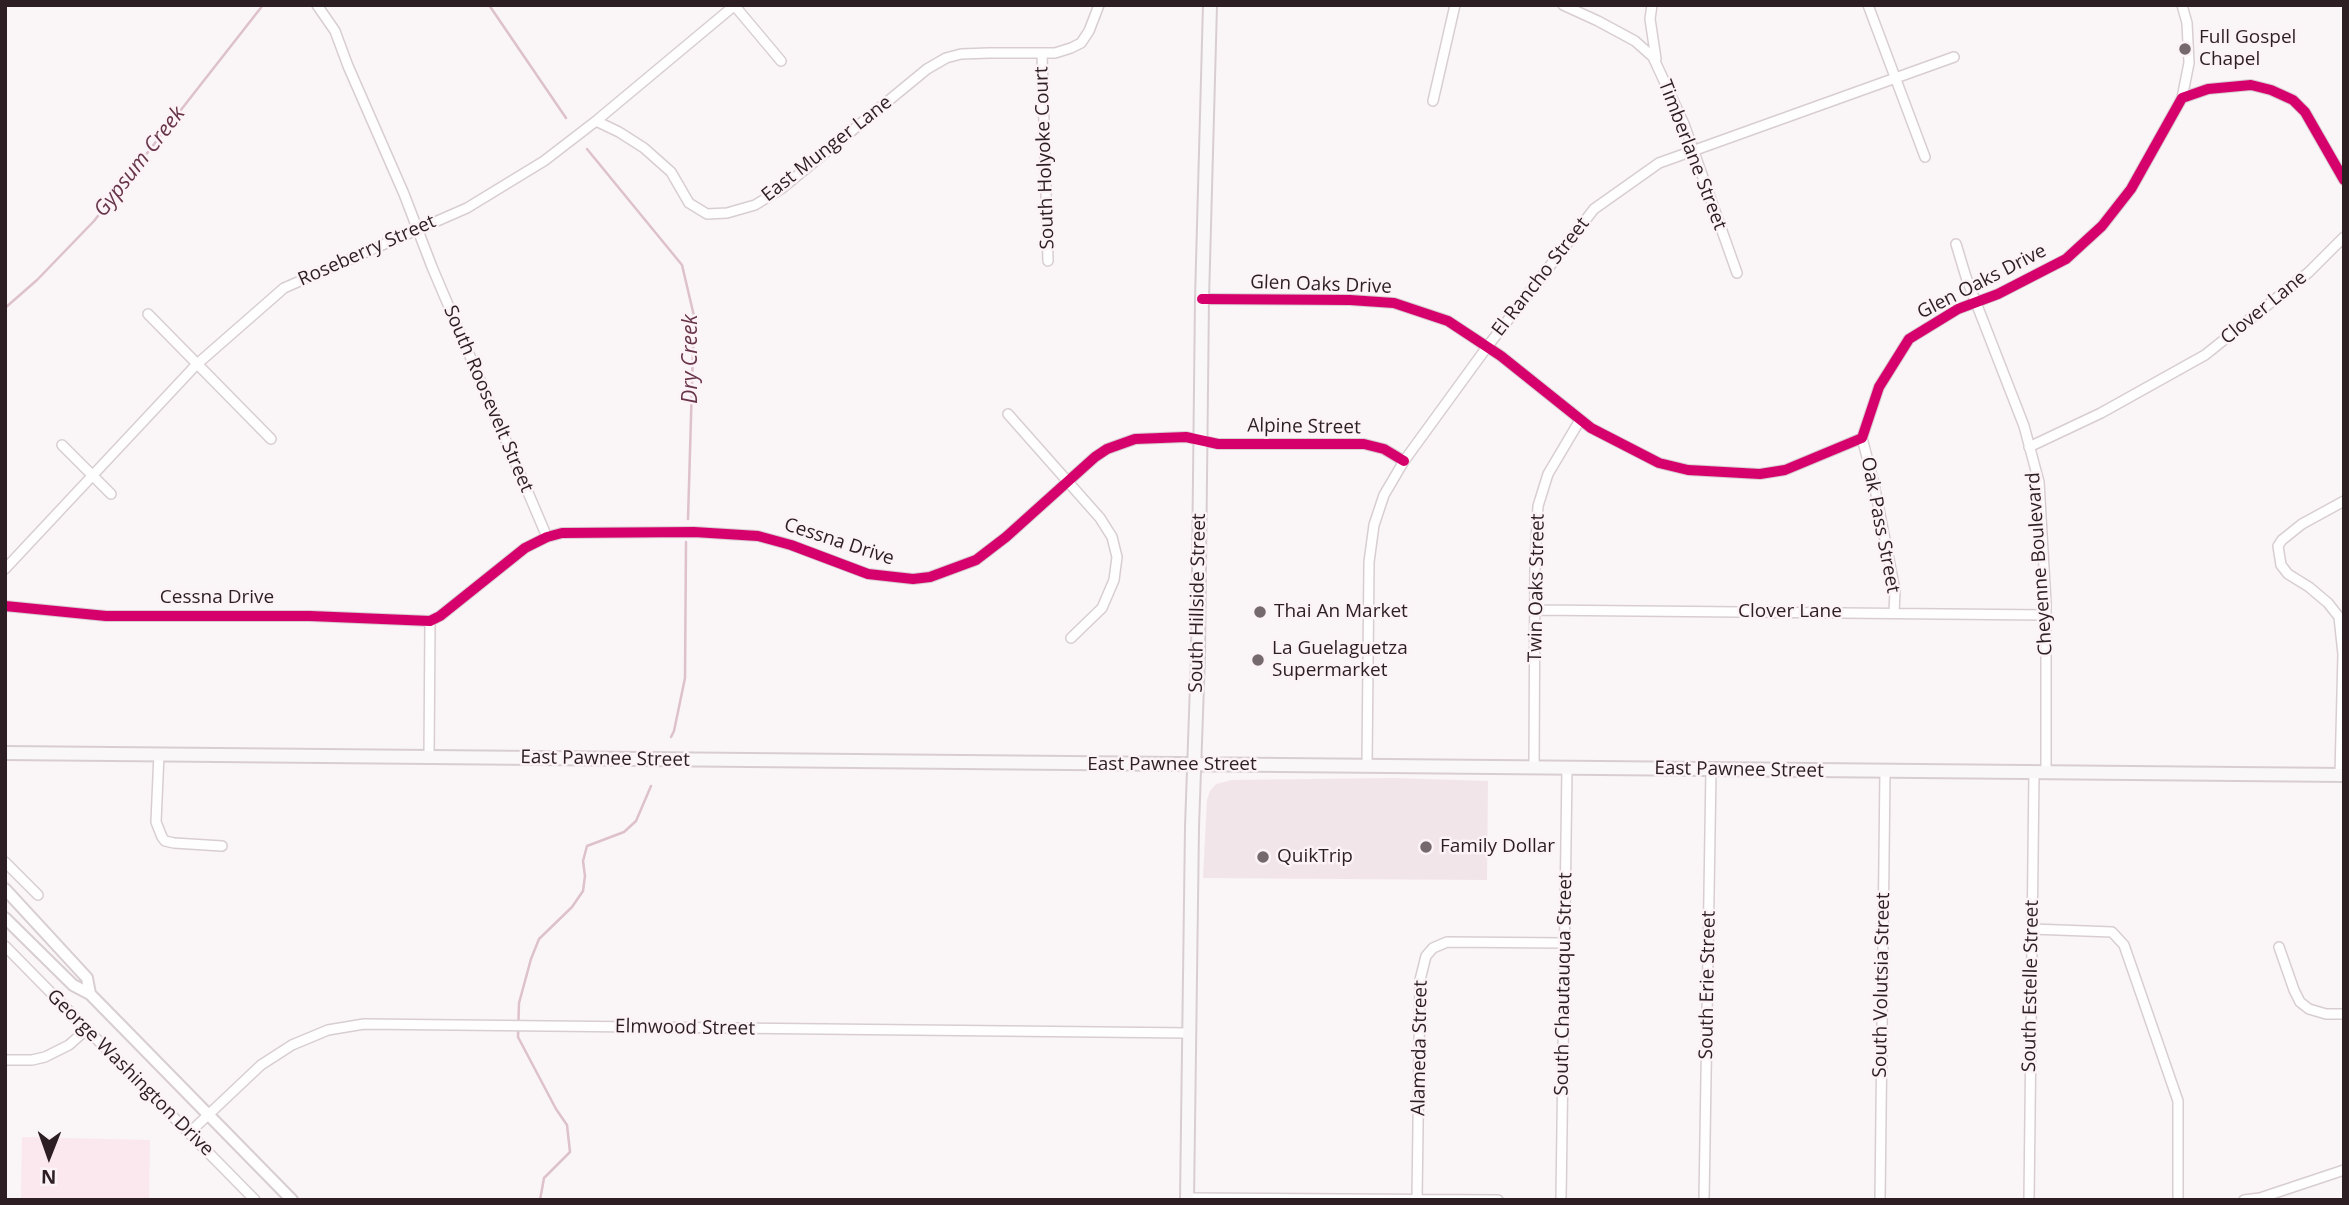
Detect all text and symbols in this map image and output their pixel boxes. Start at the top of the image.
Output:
place label: Full Gospel Chapel [2199,27,2296,71]
marker: Full Gospel Chapel [2177,41,2193,57]
street label: South Holyoke Court [1030,66,1060,250]
street label: Timberlane Street [1653,77,1731,233]
street label: East Munger Lane [757,91,897,207]
water label: Gypsum Creek [89,102,191,222]
street label: Roseberry Street [295,210,439,292]
street label: El Rancho Street [1488,213,1594,341]
street label: Glen Oaks Drive [1914,240,2050,324]
street label: Clover Lane [2216,266,2312,350]
street label: Glen Oaks Drive [1250,271,1392,299]
street label: South Roosevelt Street [438,302,538,496]
water label: Dry Creek [678,314,704,404]
street label: Alpine Street [1247,415,1361,439]
street label: Oak Pass Street [1856,455,1904,595]
street label: Cheyenne Boulevard [2022,472,2058,656]
street label: Cessna Drive [781,513,897,571]
street label: South Hillside Street [1185,513,1211,693]
street label: Twin Oaks Street [1524,513,1550,663]
street label: Cessna Drive [160,587,274,609]
place label: Thai An Market [1274,601,1408,623]
street label: Clover Lane [1738,601,1842,623]
marker: Thai An Market [1252,604,1268,620]
place label: La Guelaguetza Supermarket [1272,638,1408,682]
marker: La Guelaguetza Supermarket [1250,652,1266,668]
street label: East Pawnee Street [520,746,690,772]
street label: East Pawnee Street [1087,754,1257,776]
street label: East Pawnee Street [1654,757,1824,783]
place label: Family Dollar [1440,836,1555,858]
marker: Family Dollar [1418,839,1434,855]
place label: QuikTrip [1277,846,1353,868]
marker: QuikTrip [1255,849,1271,865]
street label: South Chautauqua Street [1551,872,1577,1096]
street label: South Volutsia Street [1869,892,1895,1078]
street label: South Estelle Street [2018,900,2044,1072]
street label: South Erie Street [1695,910,1721,1060]
street label: Alameda Street [1407,980,1433,1116]
street label: George Washington Drive [42,985,218,1161]
street label: Elmwood Street [615,1015,755,1041]
north arrow [14,1121,84,1191]
text: N [41,1164,57,1190]

